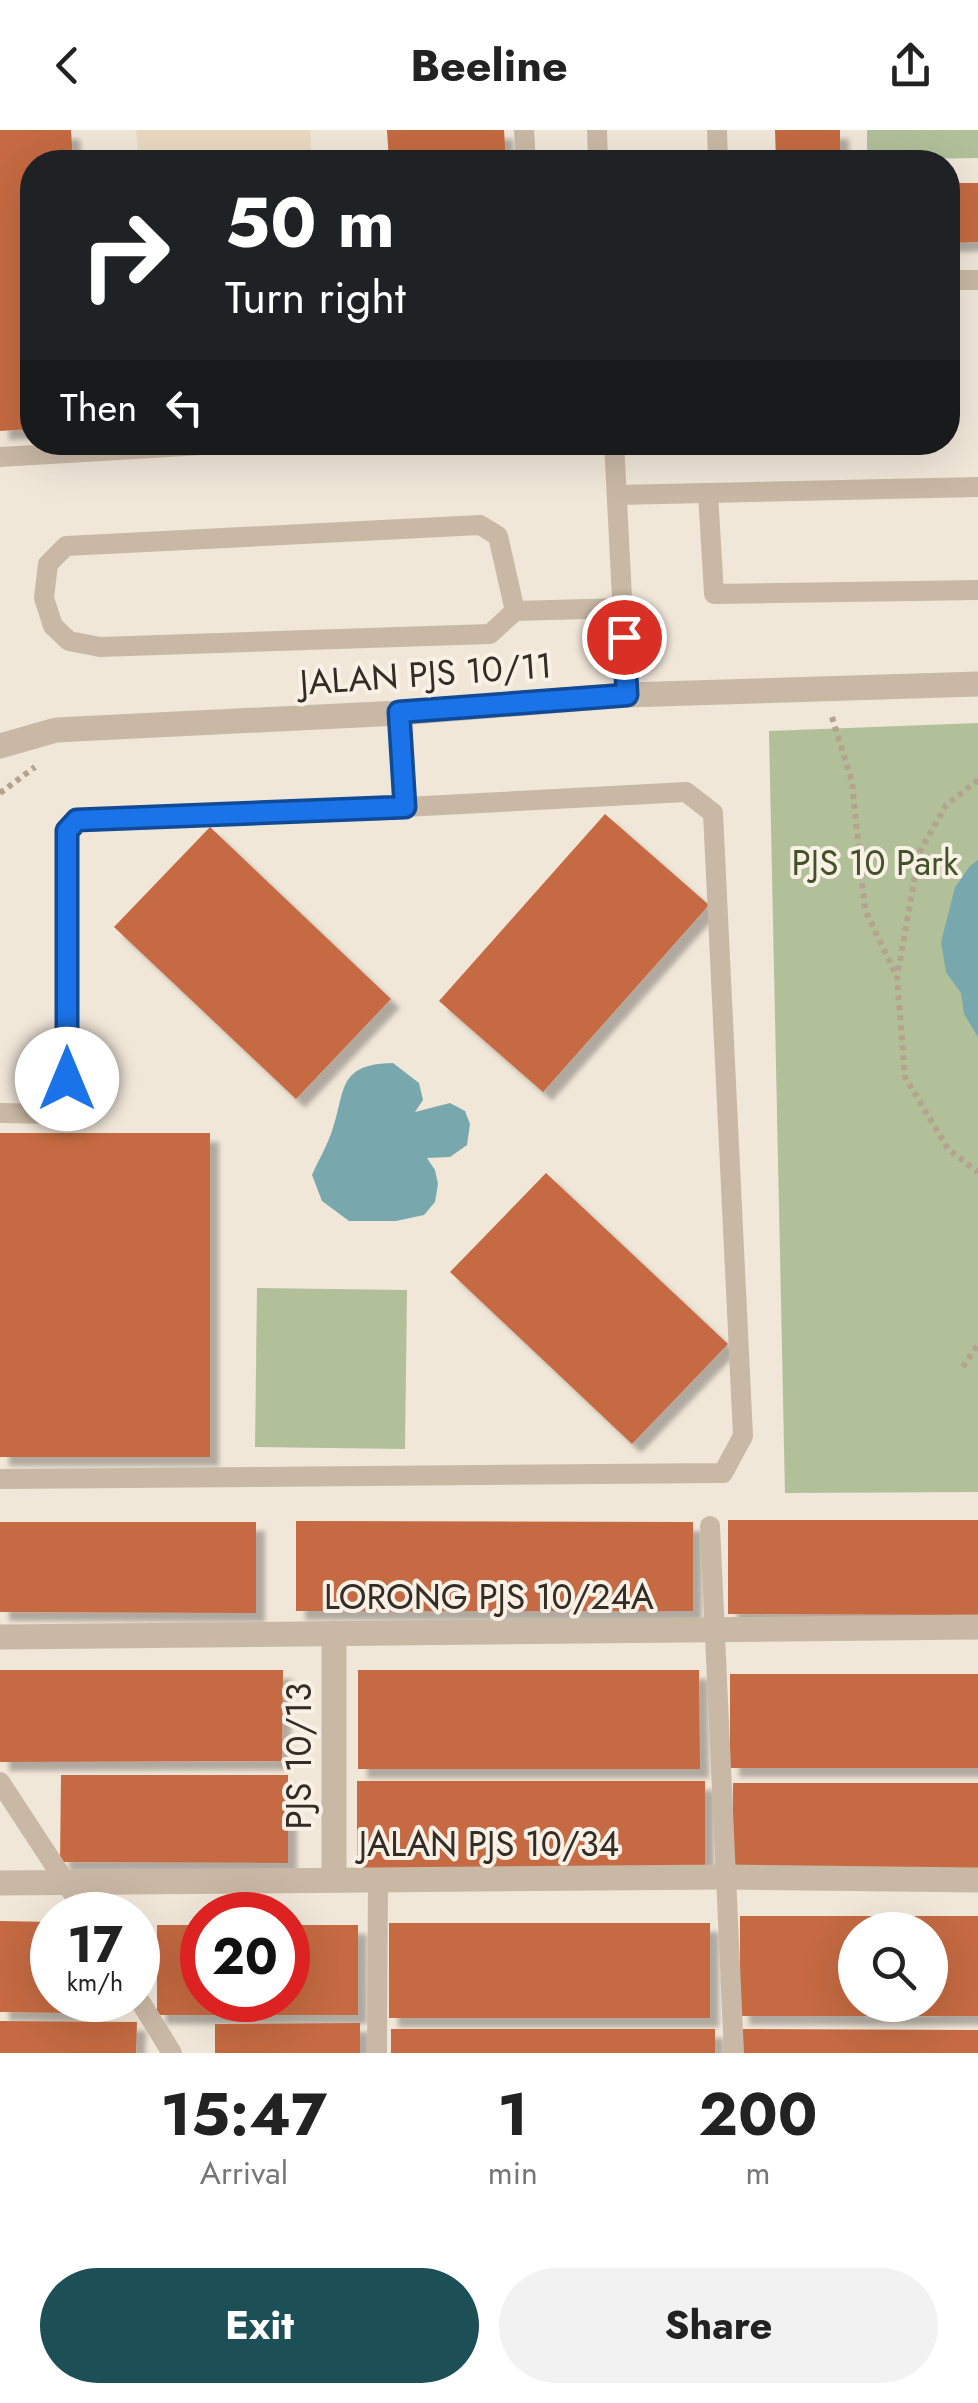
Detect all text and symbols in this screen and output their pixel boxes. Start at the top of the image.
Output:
text: Beeline [410,33,568,98]
icon: back [40,38,95,93]
icon: share [883,38,938,93]
text: 50 m [225,172,395,273]
icon: right [60,190,190,320]
text: Turn right [225,265,406,330]
text: Then [60,380,137,435]
icon: left [157,380,212,435]
pin [582,595,667,680]
icon: arrive [597,610,652,665]
street label: JALAN PJS 10/11 [294,640,554,708]
park label: PJS 10 Park [792,838,959,888]
position arrow [15,1027,119,1131]
street label: LORONG PJS 10/24A [324,1572,654,1622]
street label: PJS 10/13 [274,1683,324,1829]
street label: JALAN PJS 10/34 [355,1819,619,1869]
speed limit sign: 20 [180,1892,310,2022]
text: 17 [67,1908,123,1981]
map controls [838,1912,948,2022]
button: search [838,1912,948,2022]
text: km/h [67,1964,123,2000]
text: 15:47 [161,2071,327,2158]
text: 1 [498,2071,528,2158]
text: 200 [699,2071,817,2158]
text: Arrival [200,2150,288,2196]
text: min [488,2150,538,2196]
text: m [745,2150,770,2196]
button: Exit [40,2268,479,2383]
button: Share [499,2268,938,2383]

